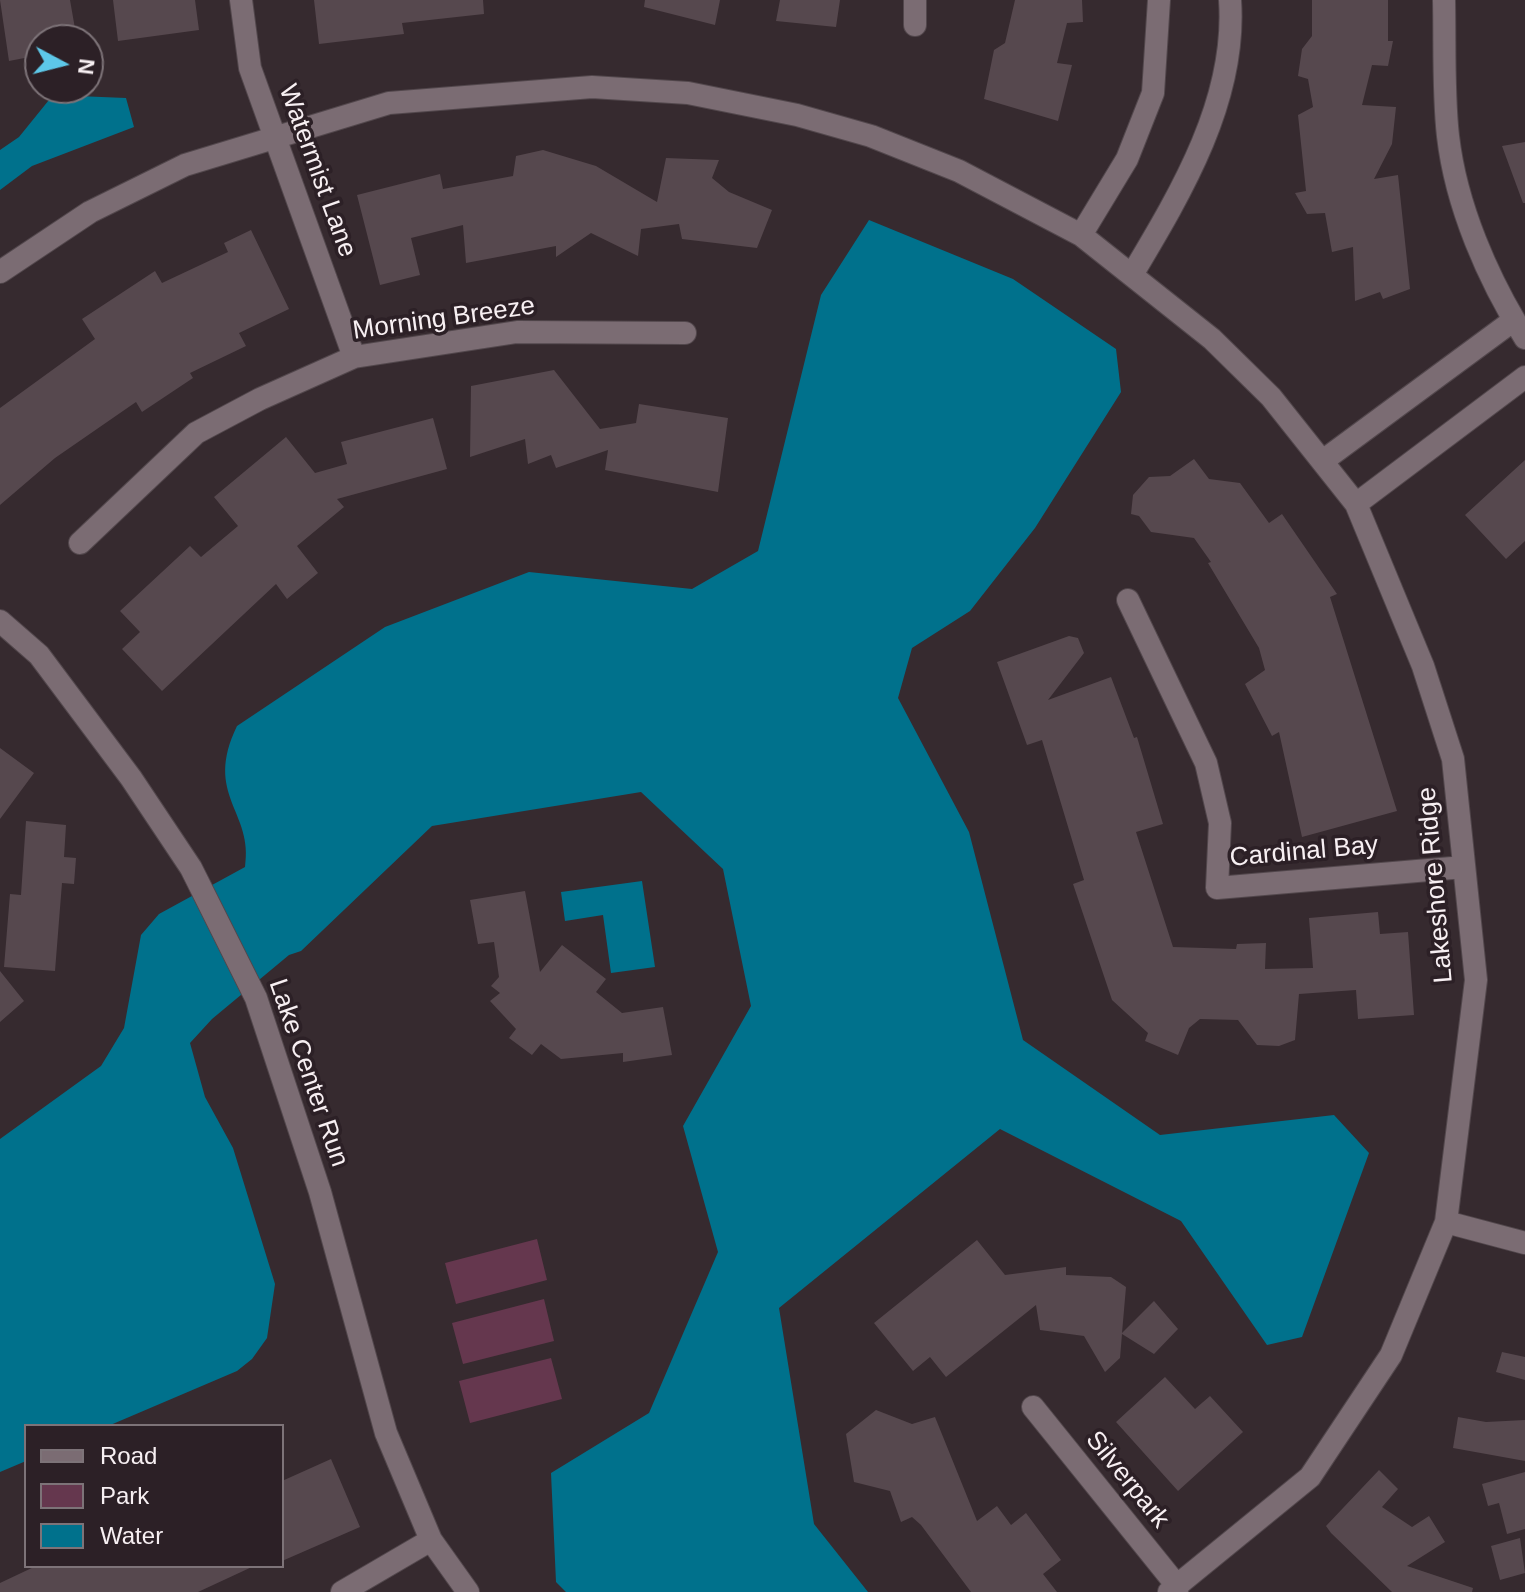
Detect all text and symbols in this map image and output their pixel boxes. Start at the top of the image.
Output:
north arrow [24,24,104,104]
text: N [73,57,100,76]
street label: Watermist Lane [271,81,363,261]
street label: Morning Breeze [351,291,537,347]
street label: Lakeshore Ridge [1412,786,1460,984]
street label: Cardinal Bay [1228,830,1380,874]
street label: Lake Center Run [261,975,355,1171]
legend [24,1424,284,1568]
street label: Silverpark [1079,1425,1175,1535]
text: Road [100,1442,157,1469]
text: Park [100,1482,149,1509]
text: Water [100,1522,163,1549]

